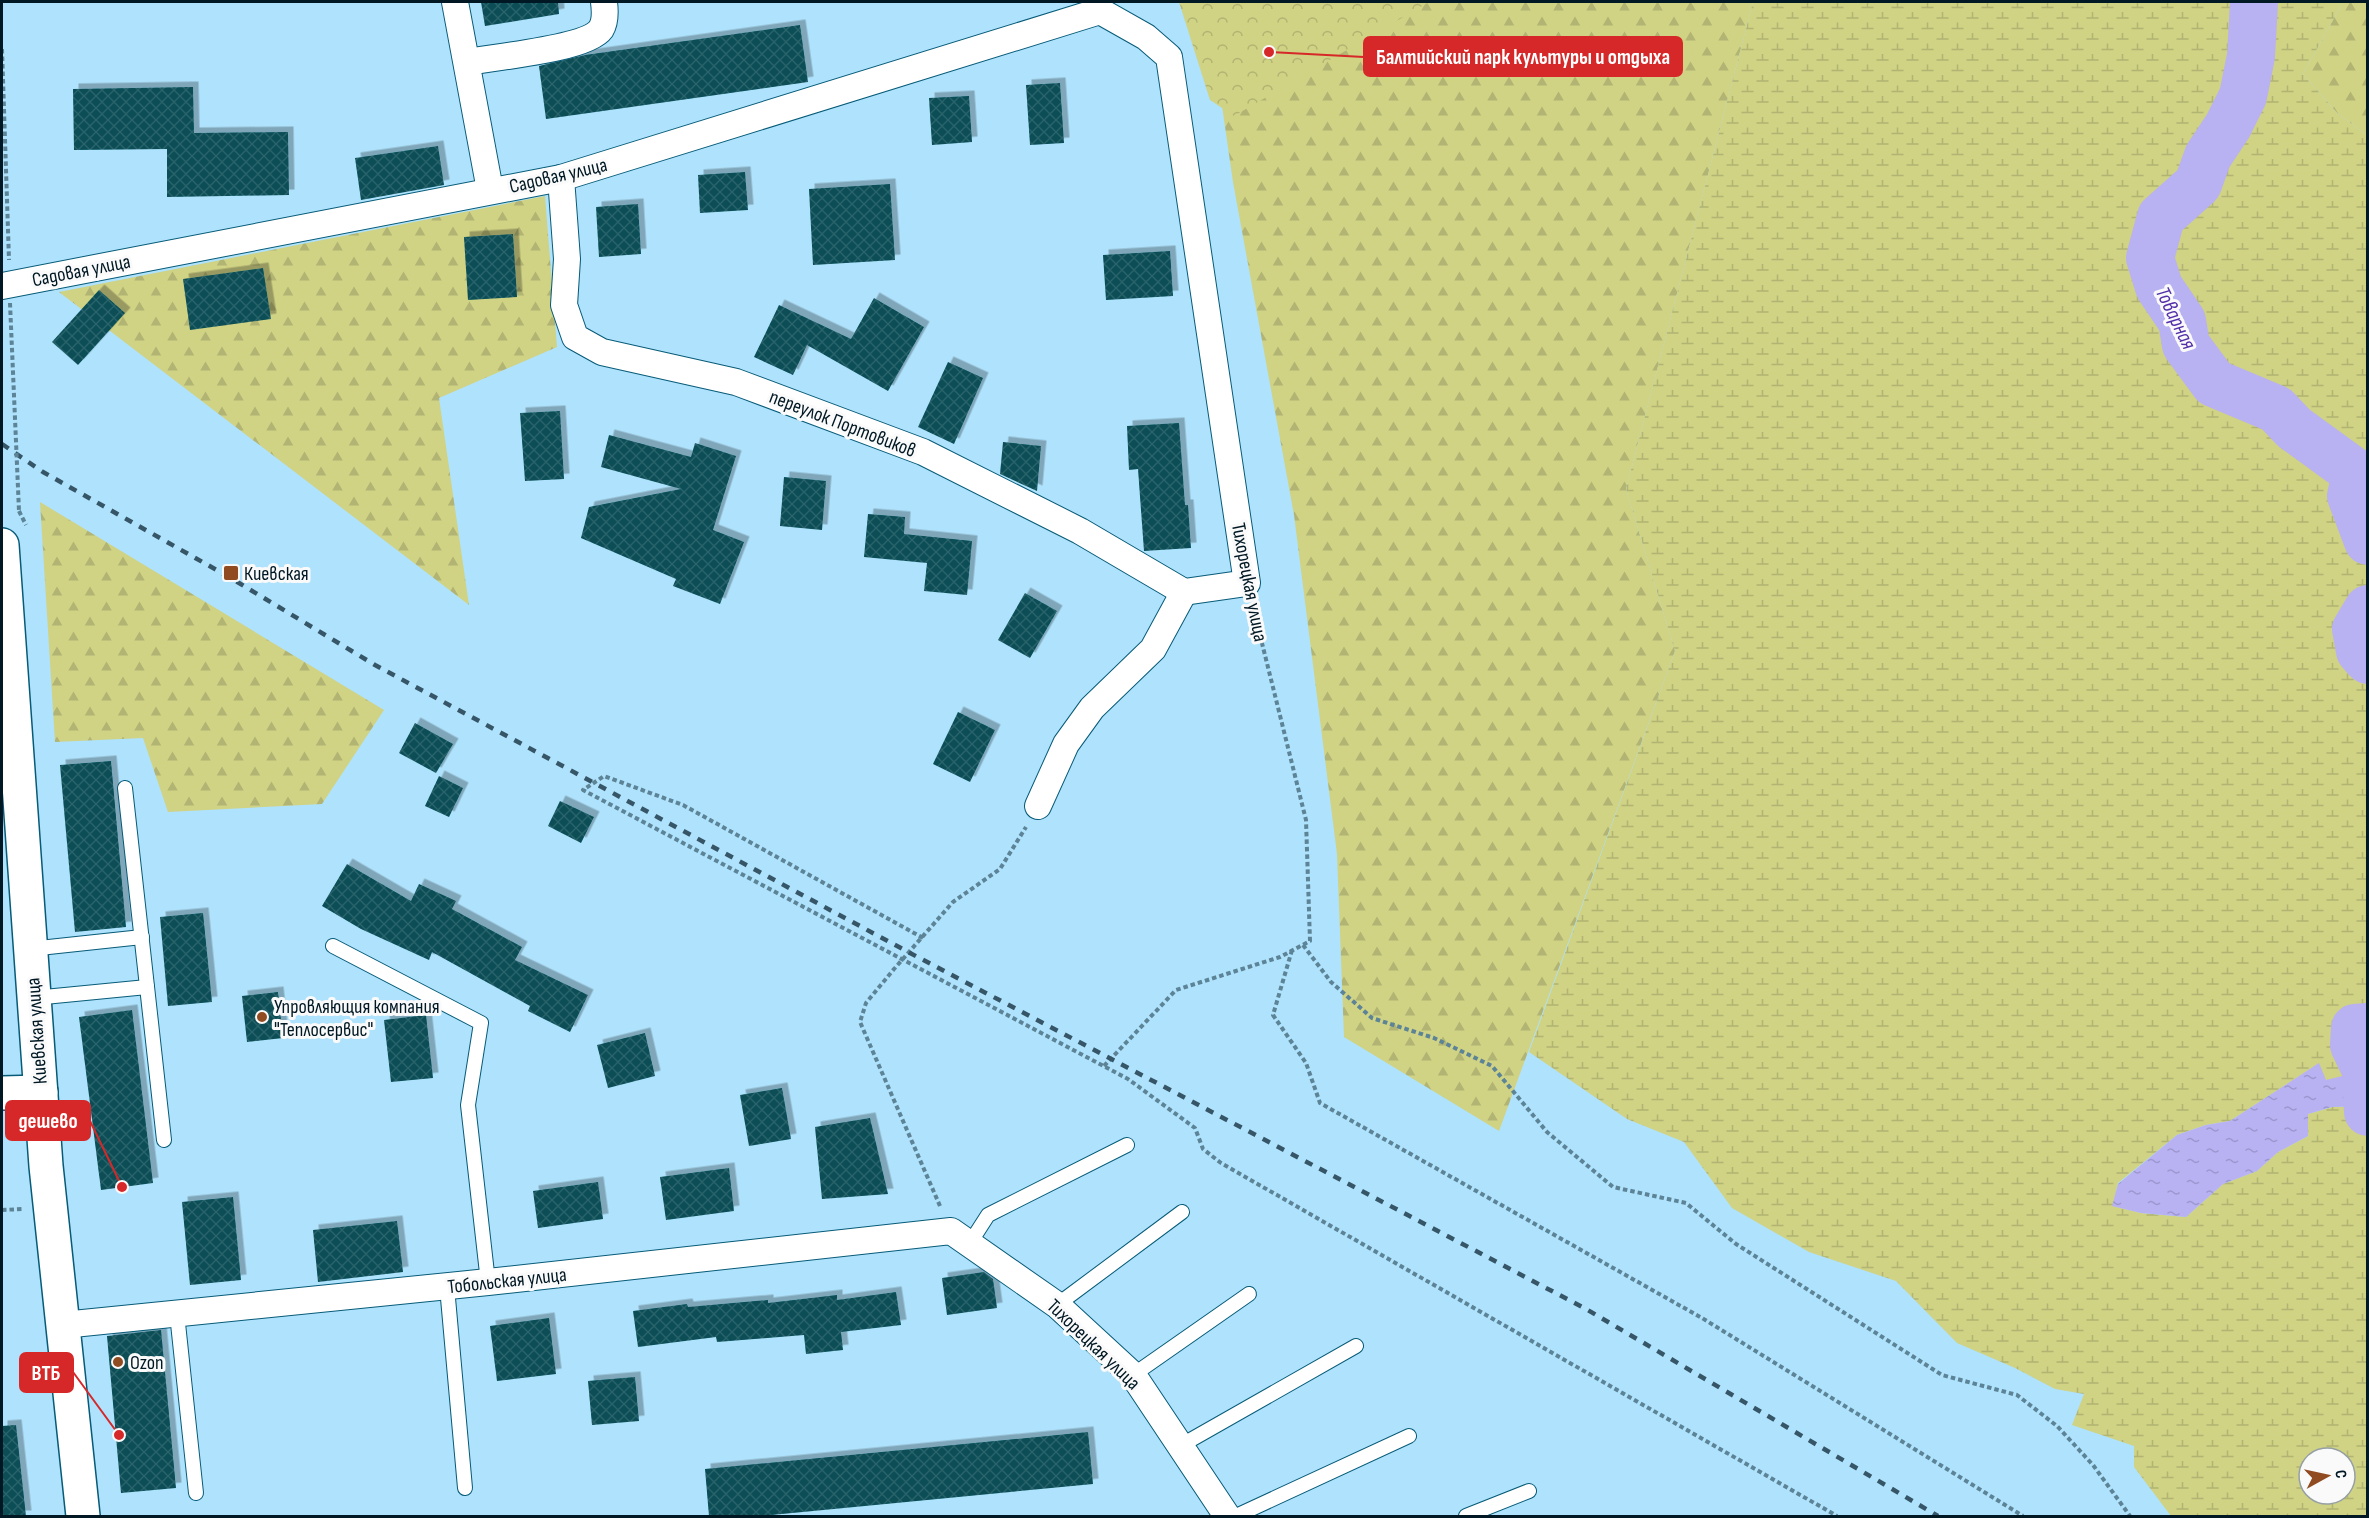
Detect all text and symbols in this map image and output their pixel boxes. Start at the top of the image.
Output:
callout: Балтийский парк культуры и отдыха [1364,37,1682,76]
text: Балтийский парк культуры и отдыха [1376,45,1670,70]
street label: Садовая улица [507,153,609,199]
street label: Садовая улица [30,250,132,292]
water label: Товарная [2150,283,2201,353]
street label: переулок Портовиков [766,385,919,463]
street label: Тихорецкая улица [1226,521,1272,644]
place label: Киевская [244,562,309,586]
marker: Киевская [222,564,240,582]
street label: Киевская улица [21,977,53,1085]
place label: Упровляющия компания "Теплосервис" [274,995,440,1042]
marker: Упровляющия компания "Теплосервис" [255,1010,269,1024]
callout: дешево [6,1101,90,1140]
text: дешево [18,1109,78,1134]
street label: Тобольская улица [446,1263,568,1299]
street label: Тихорецкая улица [1042,1294,1145,1395]
place label: Ozon [130,1351,164,1375]
callout: ВТБ [20,1353,73,1392]
marker: Ozon [111,1355,125,1369]
text: ВТБ [32,1361,61,1386]
north arrow [2297,1446,2357,1506]
text: С [2330,1469,2350,1480]

